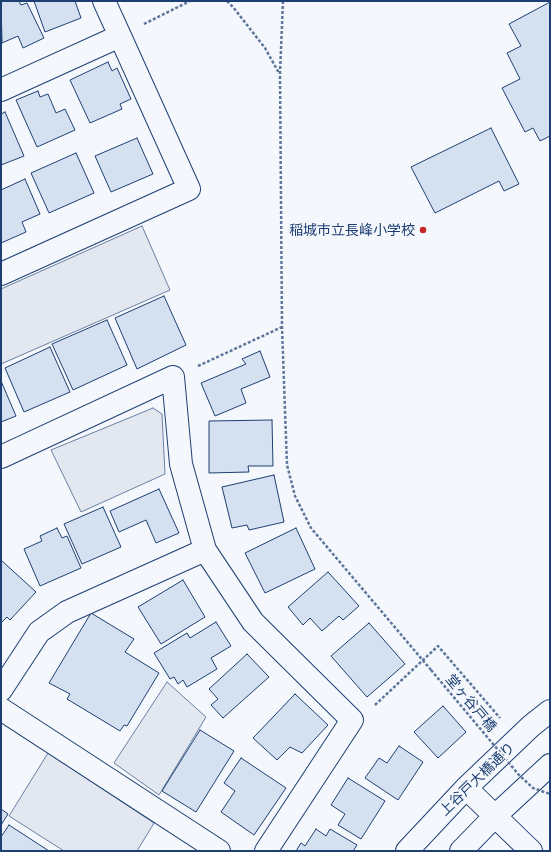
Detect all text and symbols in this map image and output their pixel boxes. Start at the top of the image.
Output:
place label: 稲城市立長峰小学校 [289,222,415,238]
marker: 稲城市立長峰小学校 [418,225,428,235]
street label: 堂ヶ谷戸橋 [442,671,500,735]
street label: 上谷戸大橋通り [436,739,518,819]

